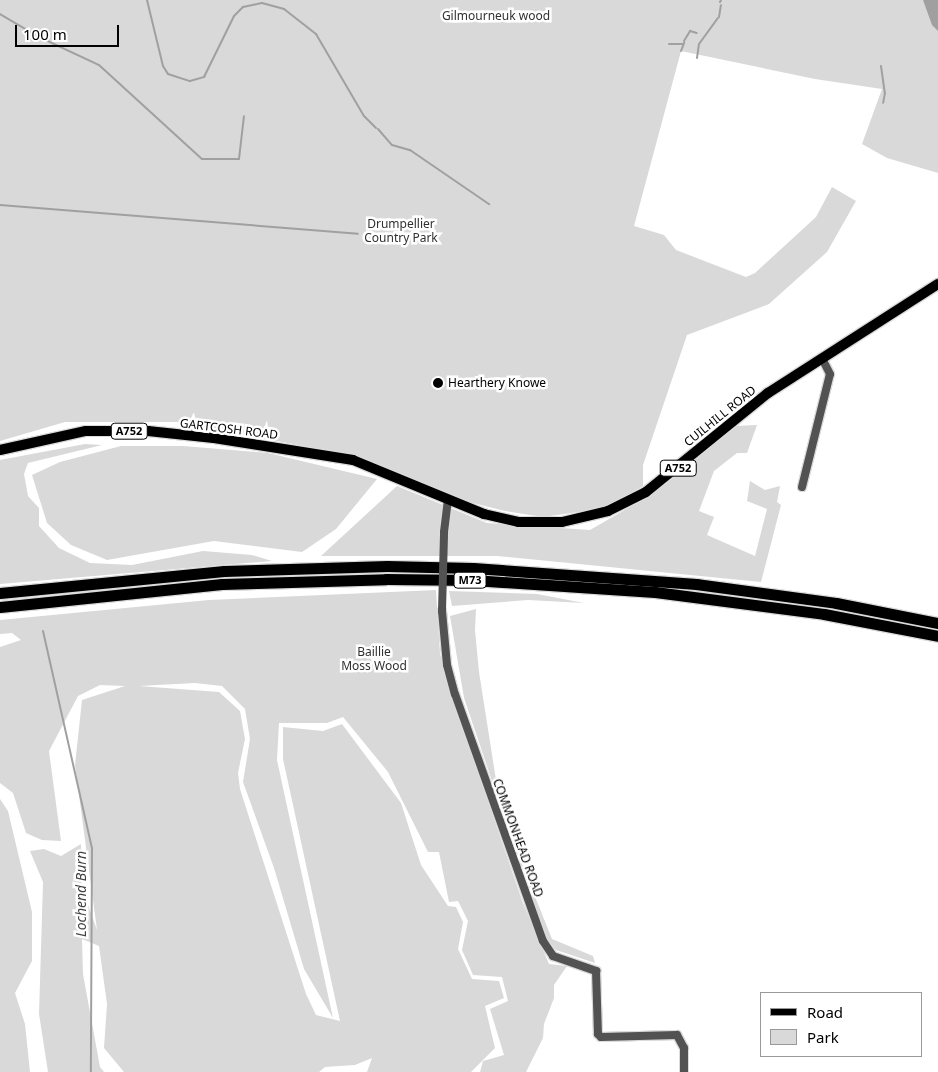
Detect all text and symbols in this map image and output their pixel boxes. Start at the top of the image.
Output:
park label: Gilmourneuk wood [442,9,550,23]
scale bar [18,15,121,47]
text: 100 m [23,24,67,44]
park label: Drumpellier Country Park [364,217,438,245]
place label: Hearthery Knowe [448,376,546,390]
marker: Hearthery Knowe [432,377,444,389]
street label: CUILHILL ROAD [681,383,759,449]
street label: GARTCOSH ROAD [179,416,279,442]
road number: A752 [110,422,148,440]
road number: A752 [659,459,697,476]
road number: M73 [452,572,488,588]
park label: Baillie Moss Wood [341,645,407,673]
street label: COMMONHEAD ROAD [490,777,546,899]
water label: Lochend Burn [73,851,89,937]
legend [760,992,923,1057]
text: Road [807,1002,843,1022]
text: Park [807,1027,839,1047]

